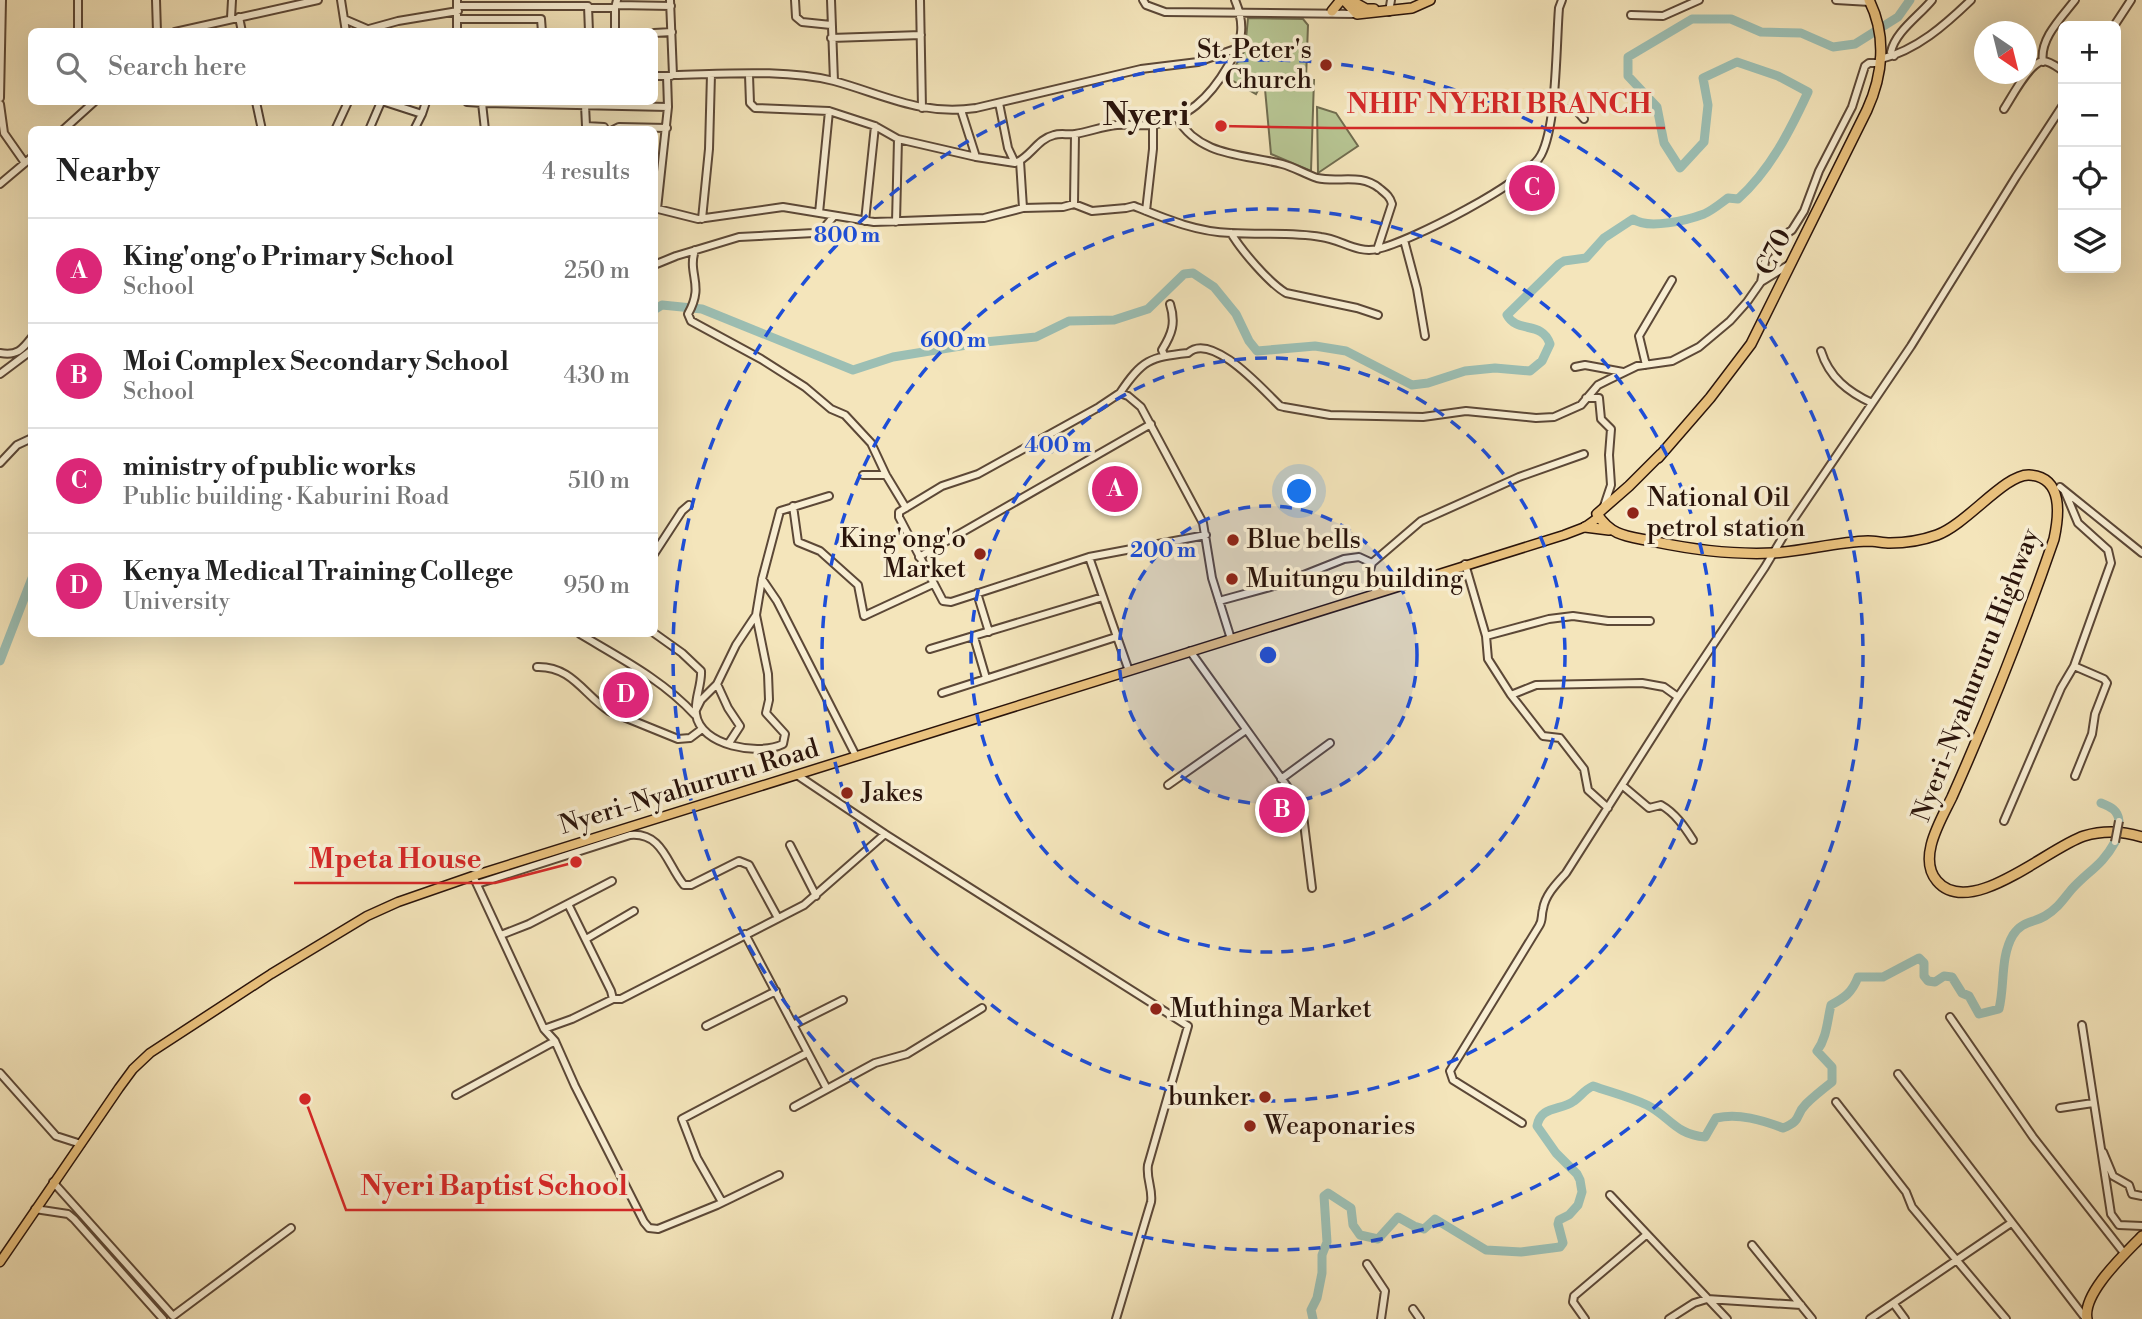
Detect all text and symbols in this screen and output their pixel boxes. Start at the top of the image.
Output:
north arrow [1974,21,2037,84]
map controls [2058,21,2121,273]
button: + [2058,21,2121,84]
search box [28,28,658,105]
place label: St. Peter's Church [1197,34,1312,96]
icon: search [52,48,90,86]
text: Search here [108,51,247,83]
marker: St. Peter's Church [1318,57,1334,73]
callout: NHIF NYERI BRANCH [1332,79,1665,128]
button: − [2058,84,2121,147]
text: NHIF NYERI BRANCH [1346,87,1652,122]
district label: Nyeri [1102,95,1190,136]
button: locate [2058,147,2121,210]
text: Nearby [56,153,160,191]
text: 4 results [542,158,630,186]
pin: C [1509,162,1555,214]
button: layers [2058,210,2121,273]
text: 800 m [814,223,880,249]
street label: C70 [1749,224,1799,280]
text: King'ong'o Primary School [123,241,454,273]
text: A [71,257,87,285]
text: 250 m [564,257,630,285]
text: School [123,273,194,301]
text: 600 m [920,328,986,354]
text: Moi Complex Secondary School [123,346,509,378]
text: B [70,362,88,390]
text: 430 m [563,362,630,390]
text: School [123,378,194,406]
text: 400 m [1024,433,1092,459]
text: ministry of public works [123,451,416,483]
pin: A [1092,463,1138,515]
text: C [71,467,87,495]
text: 510 m [568,467,630,495]
your location [1282,474,1316,508]
place label: National Oil petrol station [1647,482,1805,544]
text: Public building · Kaburini Road [123,483,449,511]
marker: National Oil petrol station [1625,505,1641,521]
place label: King'ong'o Market [840,523,966,585]
place label: Blue bells [1246,524,1361,556]
street label: Nyeri-Nyahururu Highway [1905,524,2047,826]
marker: Blue bells [1225,532,1241,548]
text: 200 m [1130,538,1196,564]
marker: King'ong'o Market [972,546,988,562]
text: Kenya Medical Training College [123,556,513,588]
place label: Muitungu building [1246,563,1464,595]
marker: Muitungu building [1224,571,1240,587]
text: D [70,572,88,600]
text: 950 m [563,572,630,600]
text: University [123,588,230,616]
centre of rings [1256,643,1280,667]
pin: D [603,669,649,721]
street label: Nyeri-Nyahururu Road [555,732,823,842]
place label: Jakes [860,777,923,809]
pin: B [1259,784,1305,836]
marker: Jakes [839,785,855,801]
callout: Mpeta House [294,834,495,883]
text: Mpeta House [309,842,481,877]
place label: Muthinga Market [1170,993,1372,1025]
marker: Muthinga Market [1148,1001,1164,1017]
place label: bunker [1168,1081,1251,1113]
marker: bunker [1257,1089,1273,1105]
place label: Weaponaries [1263,1110,1415,1142]
marker: Weaponaries [1242,1118,1258,1134]
callout: Nyeri Baptist School [346,1161,641,1210]
text: Nyeri Baptist School [360,1169,628,1204]

